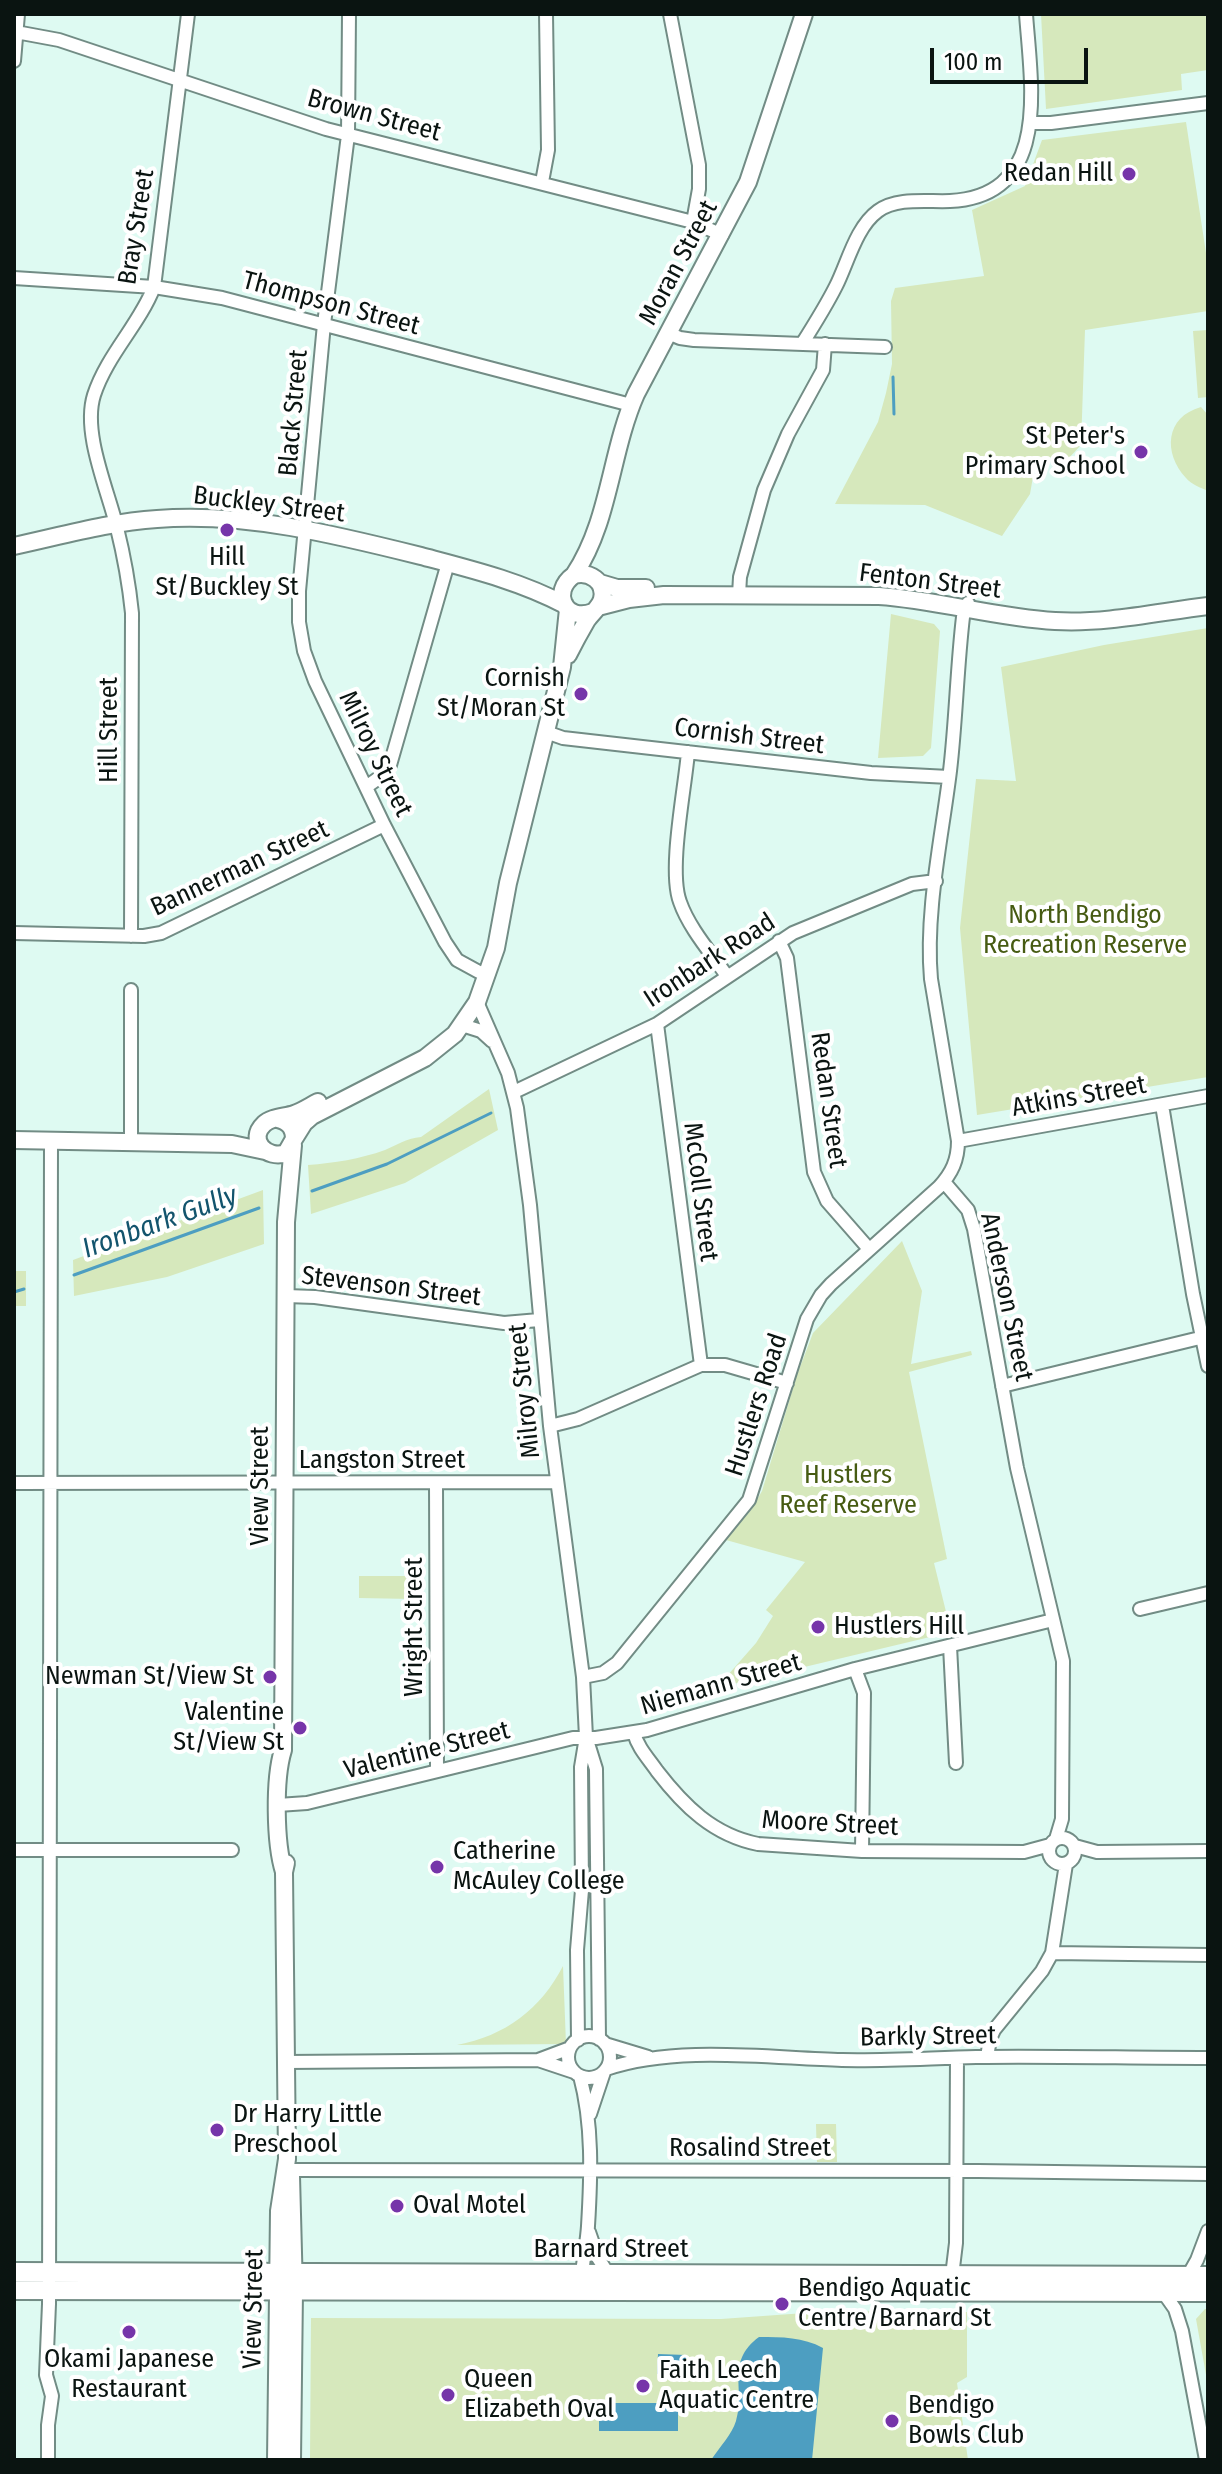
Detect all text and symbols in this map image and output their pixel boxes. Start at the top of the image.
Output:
scale bar [934,32,1092,82]
text: 100 m [944,48,1002,76]
street label: Brown Street [304,83,444,149]
place label: Redan Hill [1004,158,1113,190]
marker: Redan Hill [1120,165,1138,183]
street label: Bray Street [112,167,162,287]
street label: Moran Street [633,195,725,331]
street label: Thompson Street [239,265,423,343]
street label: Black Street [273,348,315,478]
place label: St Peter's Primary School [965,421,1125,482]
marker: St Peter's Primary School [1132,443,1150,461]
street label: Buckley Street [192,480,346,530]
marker: Hill St/Buckley St [218,521,236,539]
place label: Hill St/Buckley St [155,542,299,604]
street label: Fenton Street [857,558,1003,606]
place label: Cornish St/Moran St [437,663,565,724]
street label: Hill Street [94,677,126,783]
marker: Cornish St/Moran St [572,685,590,703]
street label: Milroy Street [331,686,419,822]
street label: Cornish Street [672,712,826,762]
street label: Bannerman Street [146,814,334,924]
park label: North Bendigo Recreation Reserve [983,900,1187,962]
street label: Ironbark Road [639,907,781,1015]
street label: Redan Street [803,1030,853,1170]
street label: Atkins Street [1009,1070,1149,1124]
street label: McColl Street [676,1121,724,1263]
water label: Ironbark Gully [78,1179,242,1267]
street label: Anderson Street [973,1210,1039,1384]
street label: Stevenson Street [300,1261,482,1313]
street label: Milroy Street [502,1322,548,1460]
street label: Hustlers Road [719,1330,795,1480]
street label: View Street [245,1426,277,1546]
street label: Langston Street [299,1445,465,1477]
park label: Hustlers Reef Reserve [779,1460,917,1522]
street label: Wright Street [399,1557,431,1697]
place label: Hustlers Hill [834,1611,964,1643]
marker: Hustlers Hill [809,1618,827,1636]
street label: Niemann Street [637,1647,805,1723]
place label: Newman St/View St [45,1661,254,1693]
marker: Newman St/View St [261,1668,279,1686]
place label: Valentine St/View St [173,1697,284,1758]
street label: Valentine Street [341,1715,513,1787]
marker: Valentine St/View St [291,1719,309,1737]
street label: Moore Street [761,1805,899,1843]
place label: Catherine McAuley College [453,1836,625,1898]
marker: Catherine McAuley College [428,1858,446,1876]
street label: Barkly Street [860,2020,996,2054]
place label: Dr Harry Little Preschool [233,2099,382,2160]
marker: Dr Harry Little Preschool [208,2121,226,2139]
street label: Rosalind Street [669,2133,831,2165]
place label: Oval Motel [413,2190,526,2222]
marker: Oval Motel [388,2197,406,2215]
street label: Barnard Street [534,2234,688,2266]
street label: View Street [237,2249,271,2369]
place label: Bendigo Aquatic Centre/Barnard St [798,2273,991,2334]
marker: Bendigo Aquatic Centre/Barnard St [773,2295,791,2313]
marker: Okami Japanese Restaurant [120,2323,138,2341]
place label: Okami Japanese Restaurant [44,2344,214,2406]
place label: Faith Leech Aquatic Centre [659,2355,814,2416]
place label: Queen Elizabeth Oval [464,2364,614,2426]
marker: Faith Leech Aquatic Centre [634,2377,652,2395]
marker: Queen Elizabeth Oval [439,2386,457,2404]
place label: Bendigo Bowls Club [908,2390,1024,2452]
marker: Bendigo Bowls Club [883,2412,901,2430]

